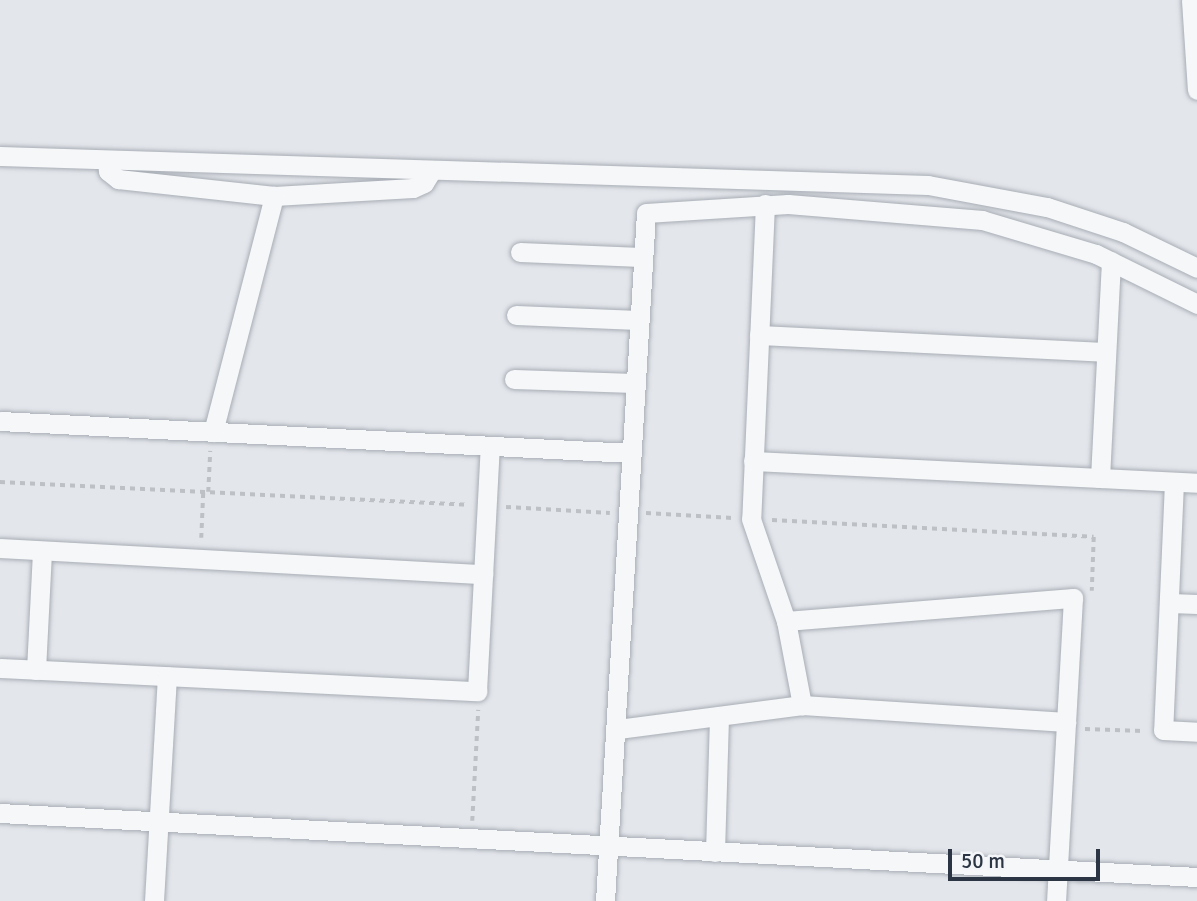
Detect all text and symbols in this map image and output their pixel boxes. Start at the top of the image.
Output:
scale bar [952,834,1104,878]
text: 50 m [961,848,1005,874]

